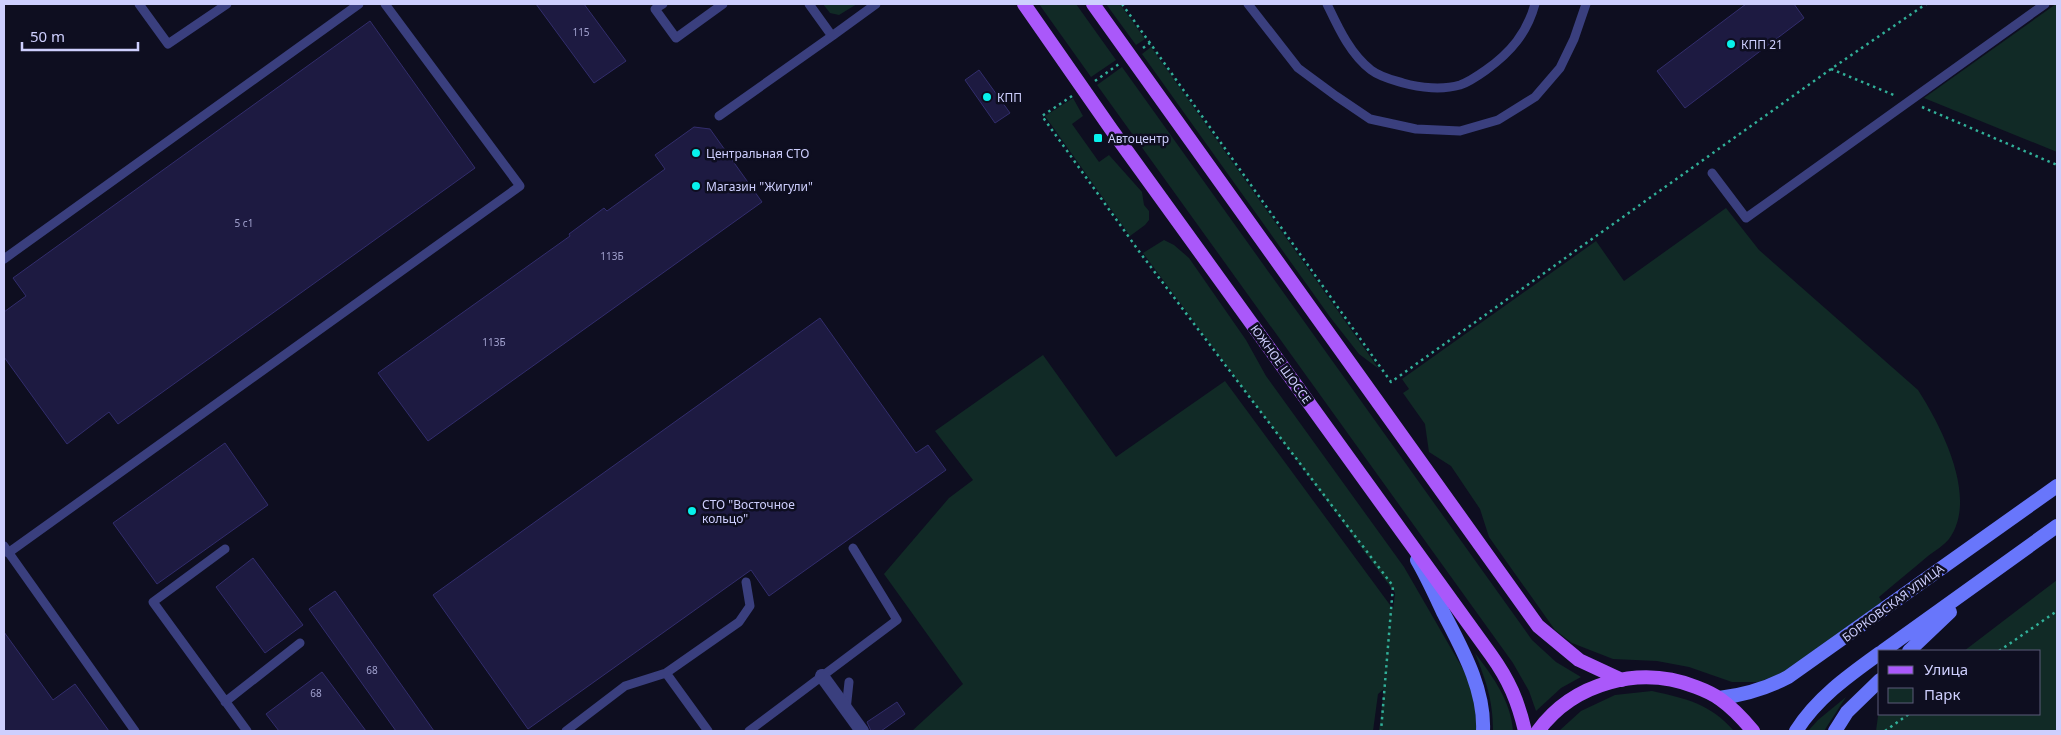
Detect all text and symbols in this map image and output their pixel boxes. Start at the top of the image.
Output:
scale bar [22,20,139,52]
house number: 115 [572,25,590,39]
text: 50 m [30,26,65,46]
place label: КПП 21 [1741,36,1783,53]
marker: КПП 21 [1725,38,1737,50]
place label: КПП [997,89,1022,106]
marker: КПП [981,91,993,103]
place label: Автоцентр [1108,130,1169,147]
marker: Автоцентр [1092,132,1104,144]
place label: Центральная СТО [706,145,809,162]
marker: Центральная СТО [690,147,702,159]
place label: Магазин "Жигули" [706,178,813,195]
marker: Магазин "Жигули" [690,180,702,192]
house number: 5 с1 [235,216,253,230]
house number: 113Б [600,249,624,263]
street label: ЮЖНОЕ ШОССЕ [1247,321,1315,407]
house number: 113Б [482,335,506,349]
place label: СТО "Восточное кольцо" [702,496,795,527]
marker: СТО "Восточное кольцо" [686,505,698,517]
street label: БОРКОВСКАЯ УЛИЦА [1839,560,1948,646]
legend [1878,650,2041,715]
text: Улица [1924,659,1968,679]
house number: 68 [366,663,378,677]
text: Парк [1924,684,1960,704]
house number: 68 [310,686,322,700]

